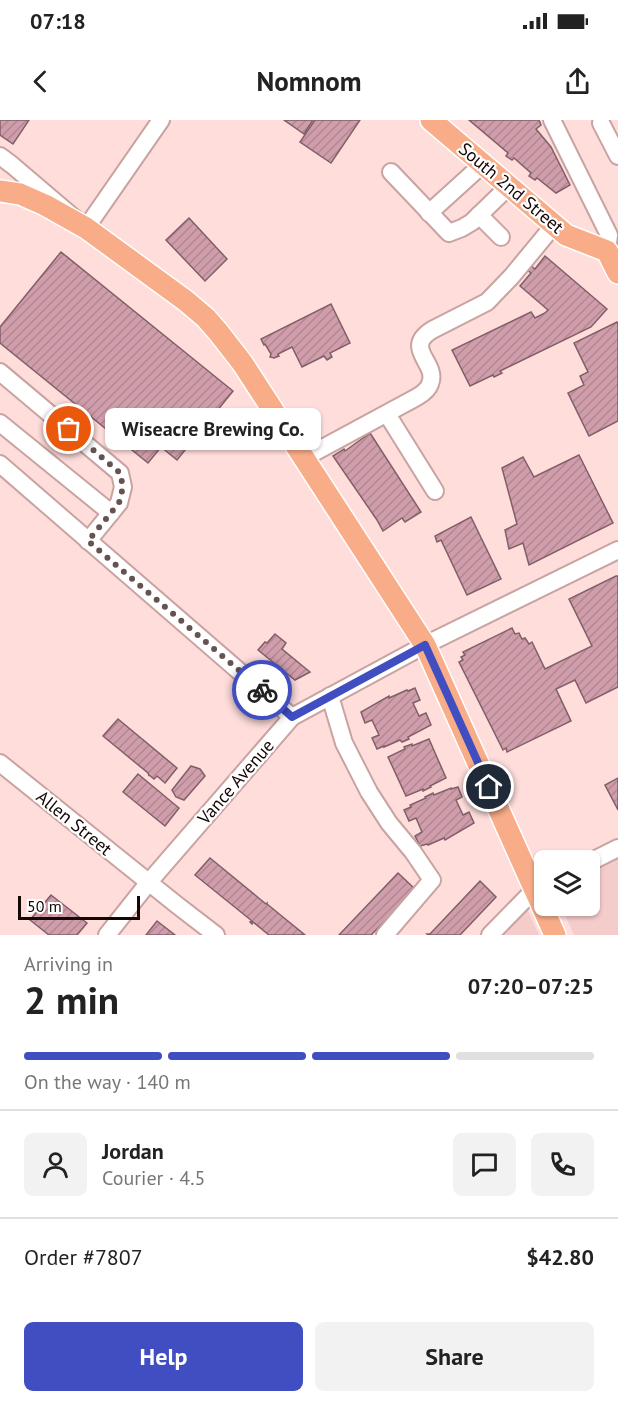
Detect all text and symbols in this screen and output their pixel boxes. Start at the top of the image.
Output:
text: 07:18 [30,7,86,35]
text: Nomnom [257,64,361,98]
icon: back [24,65,57,98]
icon: share [561,65,594,98]
street label: South 2nd Street [454,137,568,238]
pin [43,403,94,454]
callout: Wiseacre Brewing Co. [105,408,321,450]
icon: bag [52,412,85,445]
text: Wiseacre Brewing Co. [121,416,305,442]
courier [232,660,292,720]
icon: bike [246,674,279,707]
street label: Vance Avenue [192,734,279,830]
pin [463,761,514,812]
icon: home [472,770,505,803]
street label: Allen Street [32,785,117,860]
map controls [534,850,600,916]
button: layers [534,850,600,916]
scale bar [18,893,140,920]
text: 50 m [27,896,62,916]
text: Arriving in [24,951,113,977]
text: 07:20–07:25 [468,972,594,1000]
text: 2 min [24,974,119,1025]
text: On the way · 140 m [24,1069,191,1095]
button: person [24,1133,87,1196]
button: chat [453,1133,516,1196]
button: phone [531,1133,594,1196]
text: Jordan [102,1137,164,1165]
text: Courier · 4.5 [102,1165,205,1191]
text: Order #7807 [24,1243,143,1271]
text: $42.80 [526,1243,594,1271]
button: Help [24,1322,303,1391]
button: Share [315,1322,594,1391]

